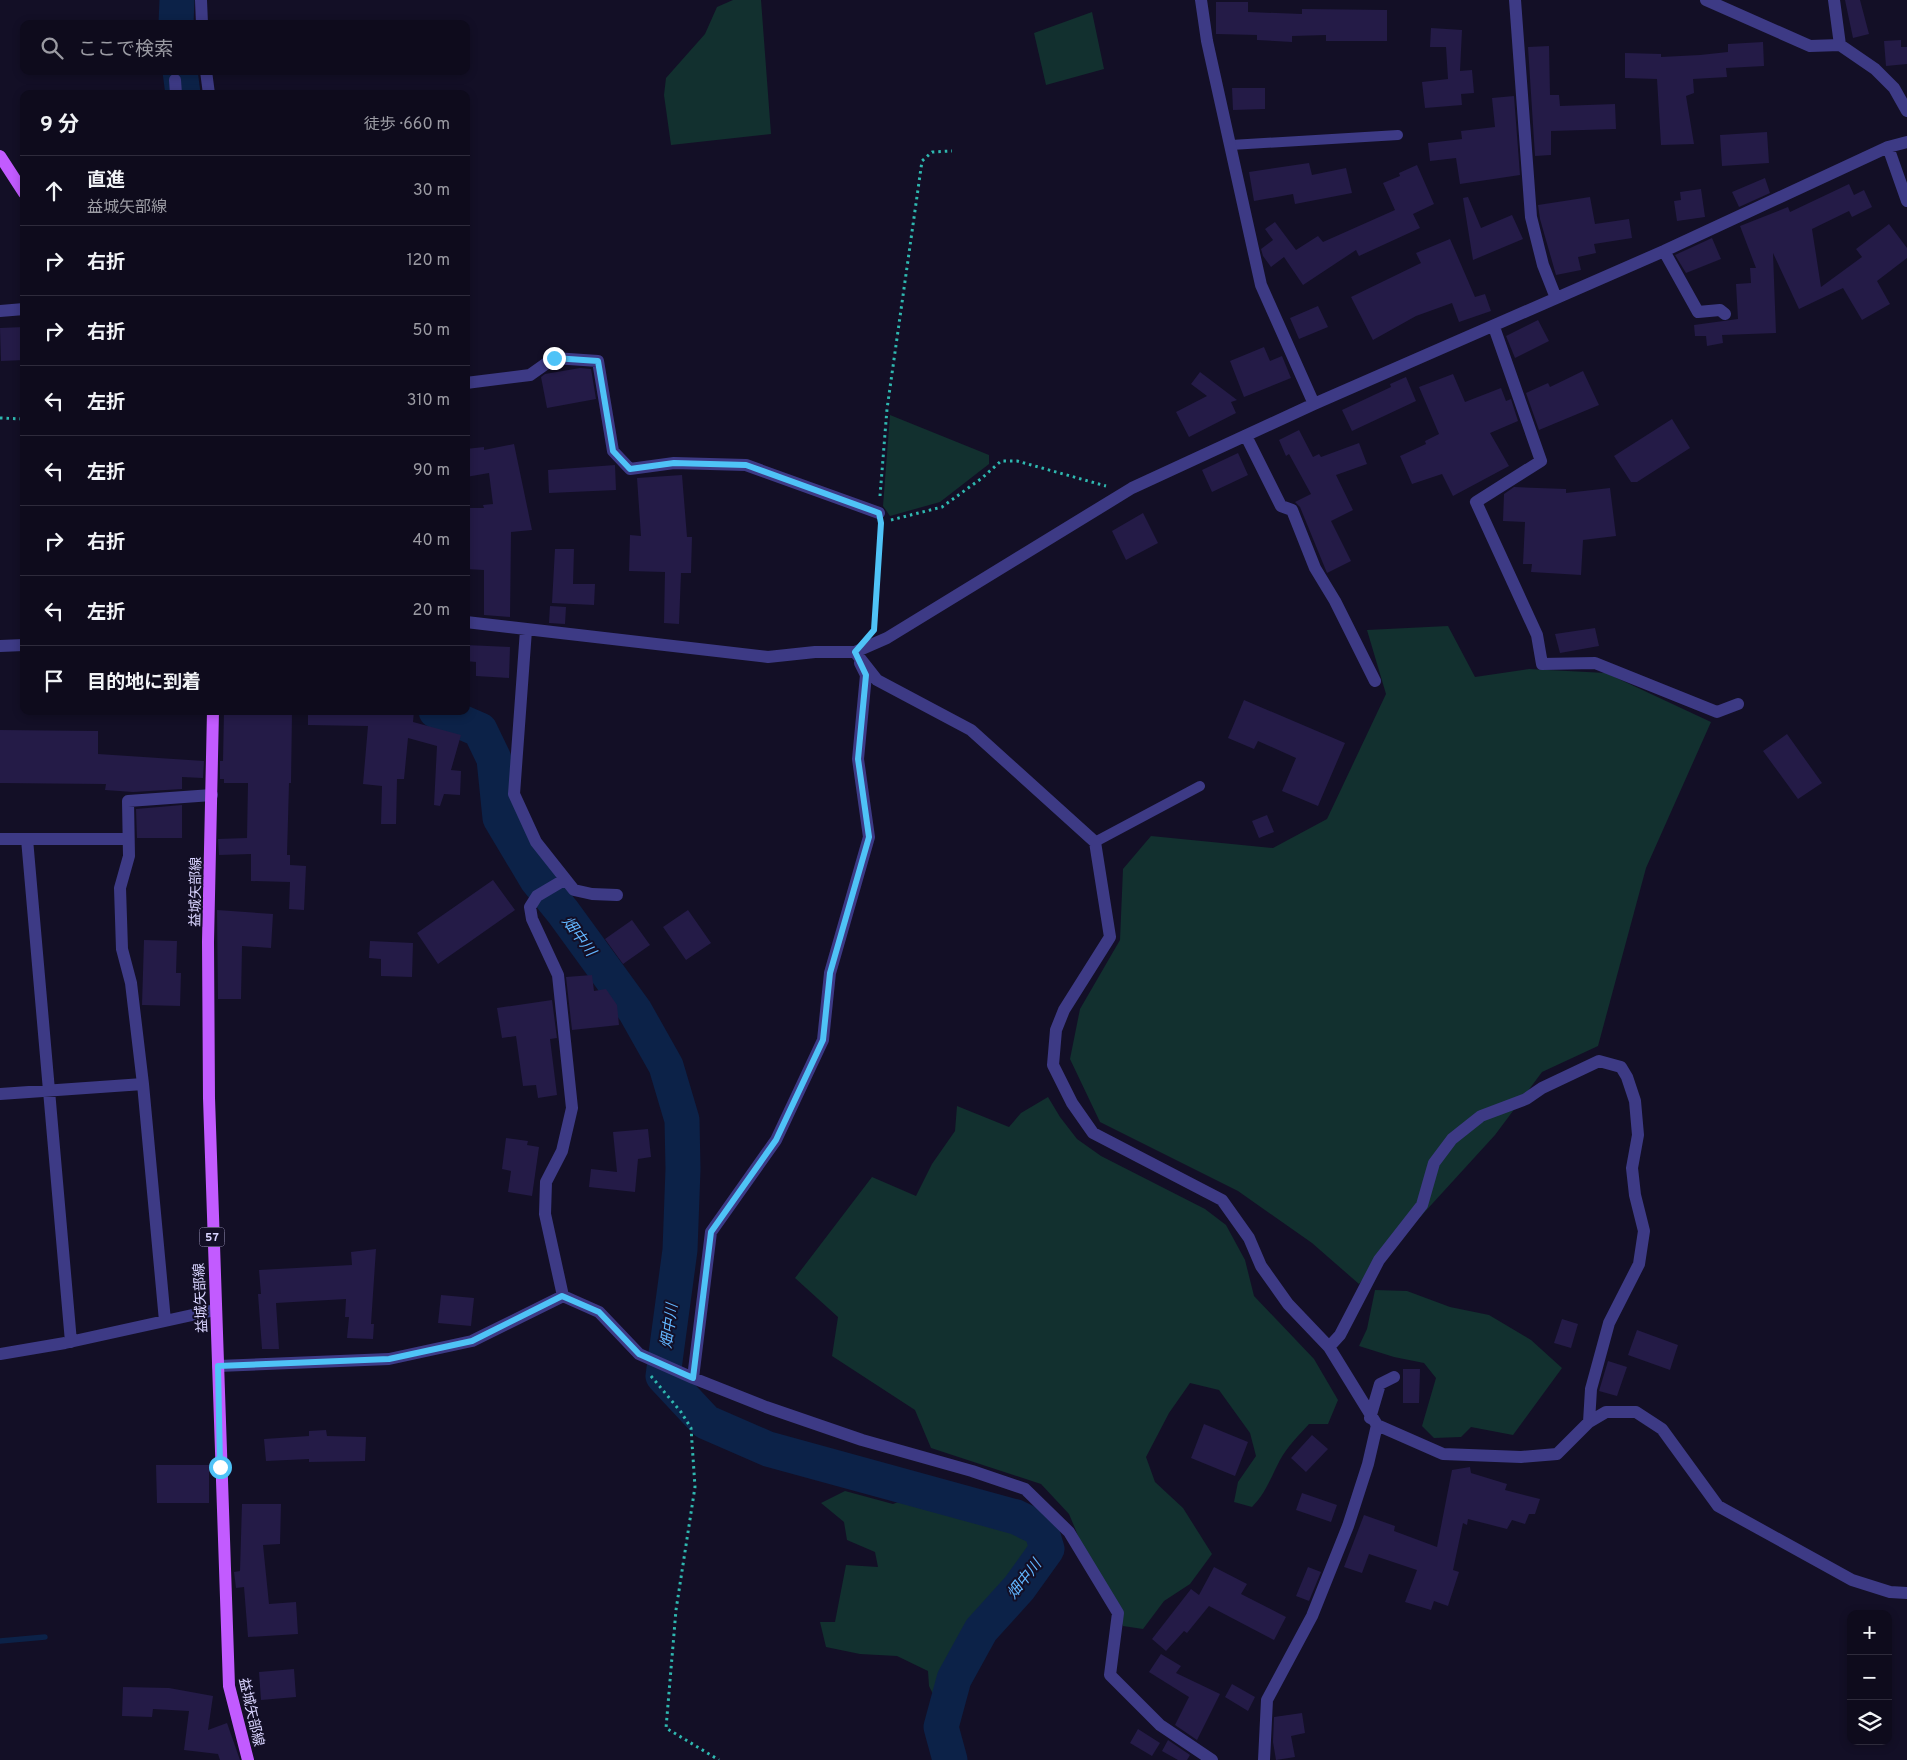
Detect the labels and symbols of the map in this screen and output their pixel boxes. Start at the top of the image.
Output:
route end [543,347,566,370]
street label: 益城矢部線 [187,857,206,927]
water label: 畑中川 [557,913,600,962]
road number: 57 [200,1228,224,1246]
street label: 益城矢部線 [191,1263,212,1333]
water label: 畑中川 [658,1301,683,1350]
route start [209,1456,232,1479]
water label: 畑中川 [1004,1555,1048,1604]
street label: 益城矢部線 [234,1676,267,1748]

